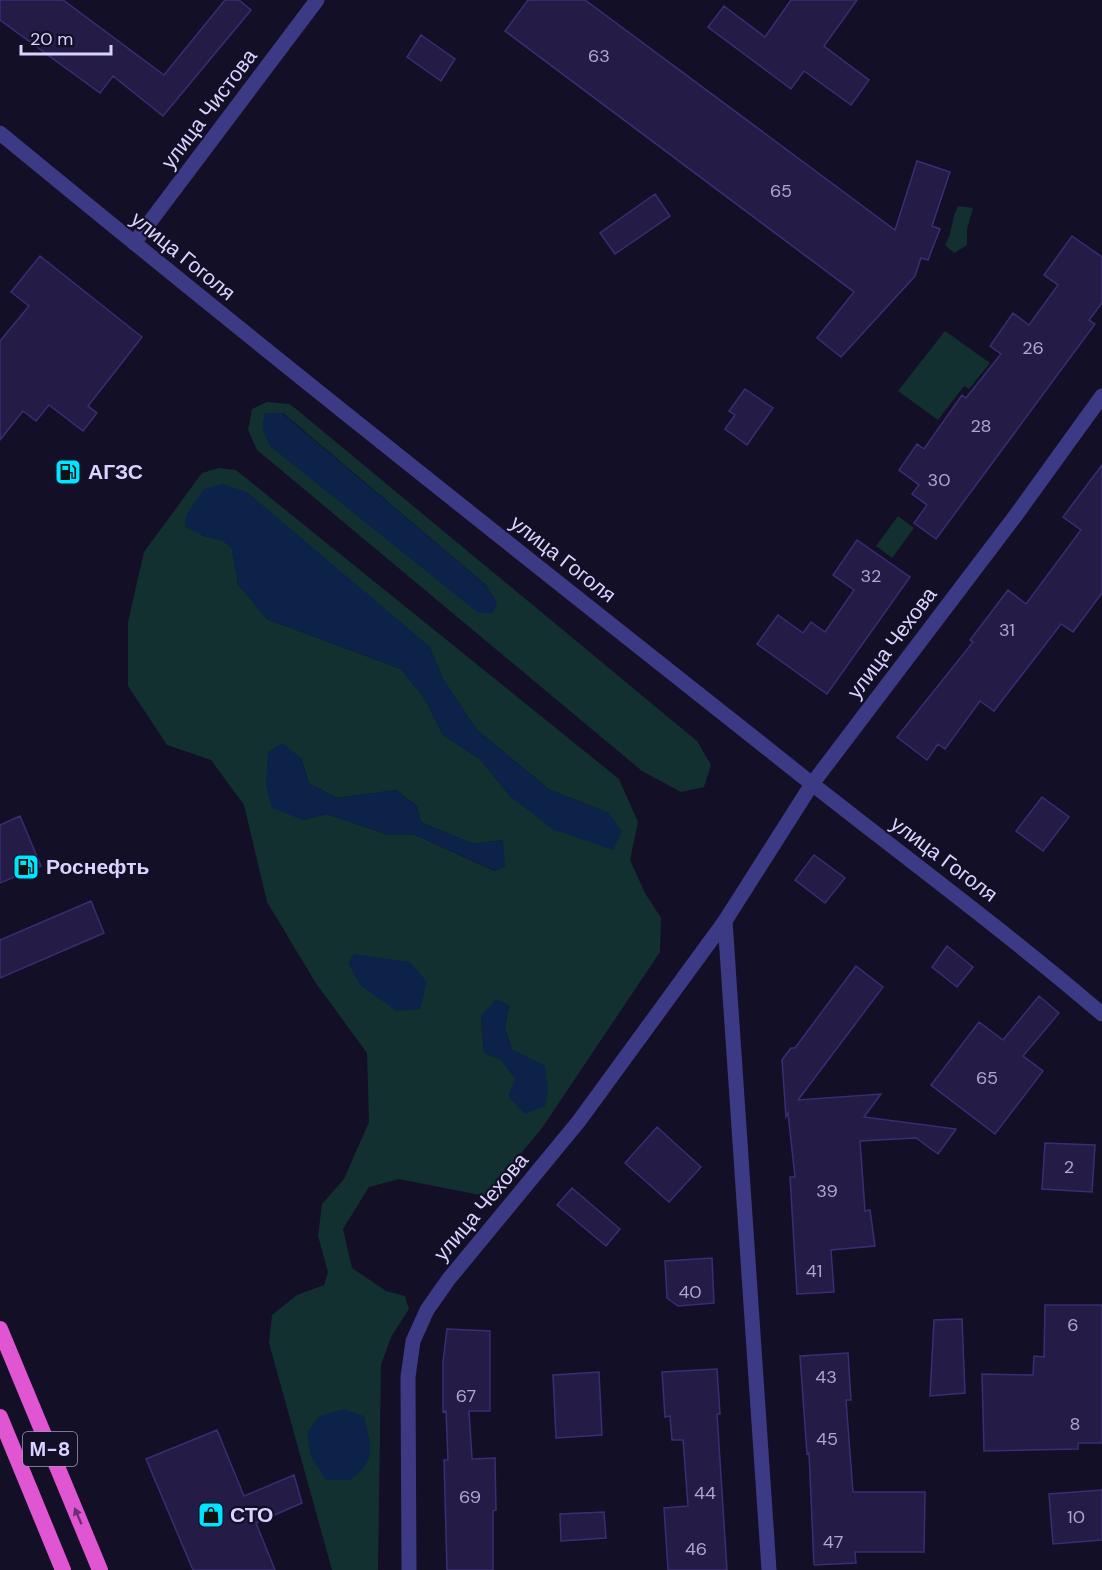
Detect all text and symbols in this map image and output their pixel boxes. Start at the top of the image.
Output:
scale bar [21,18,111,56]
text: 20 m [30,27,73,51]
street label: улица Чистова [155,43,263,175]
house number: 63 [588,44,610,68]
house number: 65 [770,179,792,203]
street label: улица Гоголя [125,205,241,307]
house number: 26 [1022,336,1044,360]
house number: 28 [970,414,992,438]
fuel station icon: АГЗС [53,457,83,487]
place label: АГЗС [88,458,143,486]
house number: 30 [928,468,950,492]
street label: улица Гоголя [504,509,622,609]
house number: 32 [860,564,882,588]
street label: улица Чехова [841,581,943,705]
house number: 31 [999,618,1015,642]
street label: улица Гоголя [885,810,1003,908]
fuel station icon: Роснефть [11,852,41,882]
place label: Роснефть [46,853,149,881]
house number: 65 [976,1066,998,1090]
street label: улица Чехова [428,1147,535,1267]
house number: 2 [1064,1155,1074,1179]
house number: 39 [816,1179,838,1203]
house number: 41 [806,1259,822,1283]
house number: 40 [678,1280,702,1304]
house number: 6 [1067,1313,1079,1337]
house number: 43 [815,1365,837,1389]
house number: 67 [456,1384,476,1408]
house number: 8 [1070,1412,1080,1436]
house number: 45 [816,1427,838,1451]
road number: М-8 [23,1432,77,1466]
house number: 44 [694,1481,716,1505]
house number: 69 [459,1485,481,1509]
shop icon: СТО [196,1500,226,1530]
place label: СТО [230,1501,273,1529]
house number: 10 [1067,1505,1085,1529]
one-way arrow [73,1507,82,1525]
house number: 47 [823,1530,843,1554]
house number: 46 [685,1537,707,1561]

